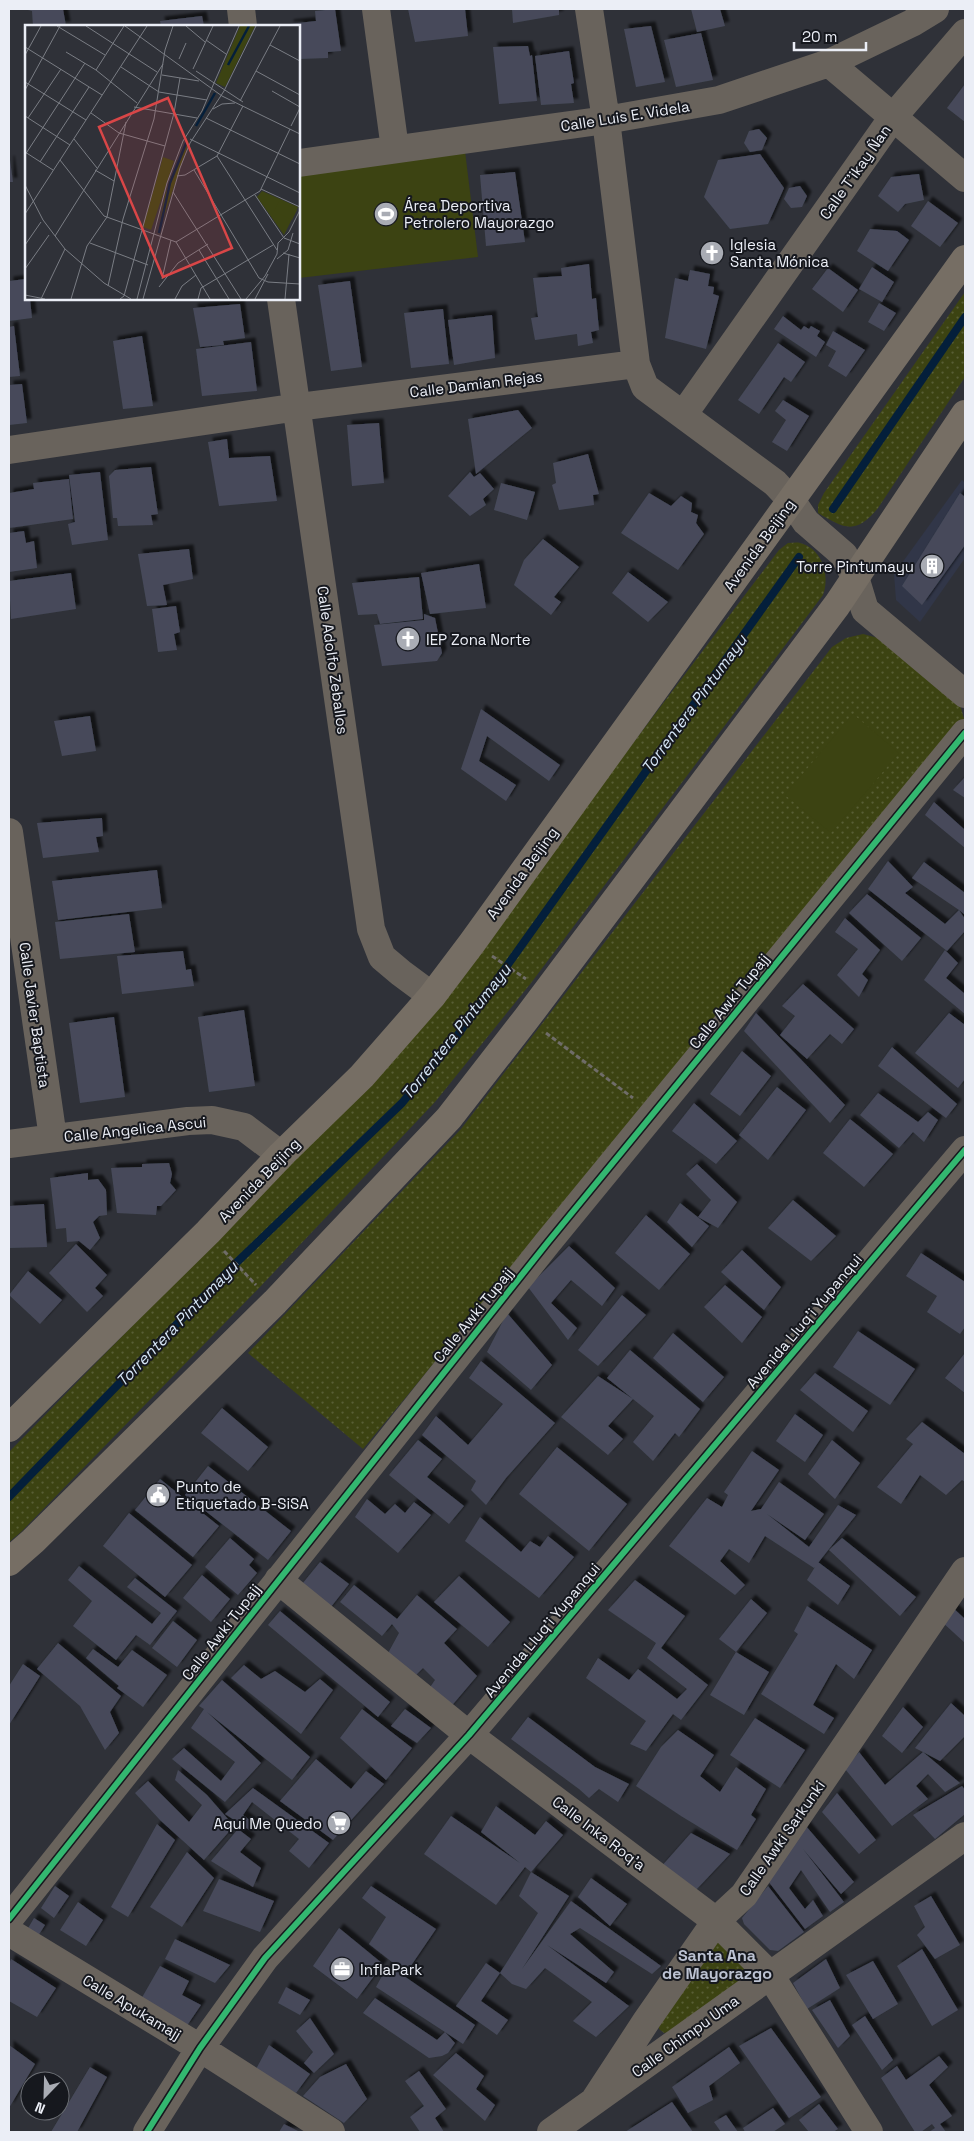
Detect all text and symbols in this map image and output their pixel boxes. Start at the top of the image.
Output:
scale bar [794,20,866,52]
inset map [25,25,300,300]
text: 20 m [802,27,837,46]
street label: Calle Luis E. Videla [559,96,691,136]
street label: Calle T'ikay Ñan [815,121,895,223]
place label: Área Deportiva Petrolero Mayorazgo [404,196,554,232]
sports icon: Área Deportiva Petrolero Mayorazgo [373,201,399,227]
place label: Iglesia Santa Mónica [730,235,829,271]
church icon: Iglesia Santa Mónica [699,240,725,266]
street label: Calle Damian Rejas [408,366,544,402]
street label: Avenida Beijing [719,495,799,595]
building icon: Torre Pintumayu [919,553,945,579]
place label: Torre Pintumayu [796,557,914,576]
street label: Calle Adolfo Zeballos [313,585,353,736]
church icon: IEP Zona Norte [395,626,421,652]
water label: Torrentera Pintumayu [636,629,752,778]
place label: IEP Zona Norte [426,630,531,649]
street label: Avenida Beijing [482,823,562,923]
street label: Calle Javier Baptista [15,941,55,1089]
street label: Calle Awki Tupajj [685,949,773,1053]
water label: Torrentera Pintumayu [396,959,516,1104]
street label: Calle Angelica Ascui [63,1112,207,1146]
street label: Avenida Beijing [214,1134,304,1226]
street label: Avenida Lluq'i Yupanqui [742,1250,866,1392]
water label: Torrentera Pintumayu [112,1256,243,1391]
street label: Calle Awki Tupajj [429,1263,517,1367]
place label: Punto de Etiquetado B-SiSA [176,1477,309,1513]
public building icon: Punto de Etiquetado B-SiSA [145,1482,171,1508]
street label: Avenida Lluq'i Yupanqui [480,1559,604,1701]
street label: Calle Awki Tupajj [177,1580,265,1684]
street label: Calle Awki Sarkunki [735,1777,829,1899]
street label: Calle Inka Roq'a [549,1792,650,1875]
supermarket icon: Aqui Me Quedo [326,1810,352,1836]
place label: Aqui Me Quedo [213,1814,322,1833]
district label: Santa Ana de Mayorazgo [662,1945,772,1984]
office icon: InflaPark [329,1956,355,1982]
place label: InflaPark [360,1960,422,1979]
street label: Calle Apukamajj [79,1970,185,2044]
street label: Calle Chimpu Uma [628,1990,743,2081]
north arrow [20,2071,70,2121]
text: N [32,2098,48,2118]

